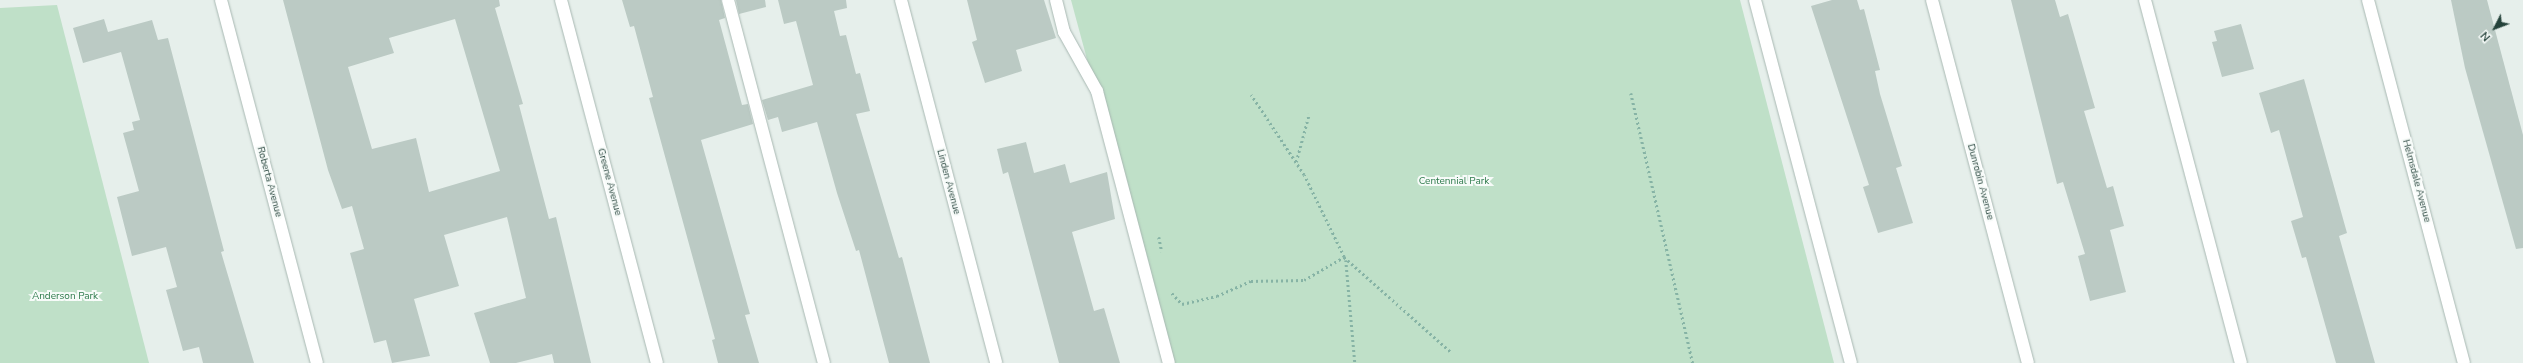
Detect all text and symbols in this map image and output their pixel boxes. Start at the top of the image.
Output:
north arrow [2475,8,2515,48]
text: N [2477,28,2494,44]
street label: Helmsdale Avenue [2399,138,2433,224]
street label: Dunrobin Avenue [1964,143,1996,221]
street label: Roberta Avenue [254,145,284,219]
street label: Greene Avenue [594,147,624,217]
street label: Linden Avenue [934,148,962,216]
park label: Centennial Park [1419,176,1489,188]
park label: Anderson Park [32,291,98,303]

